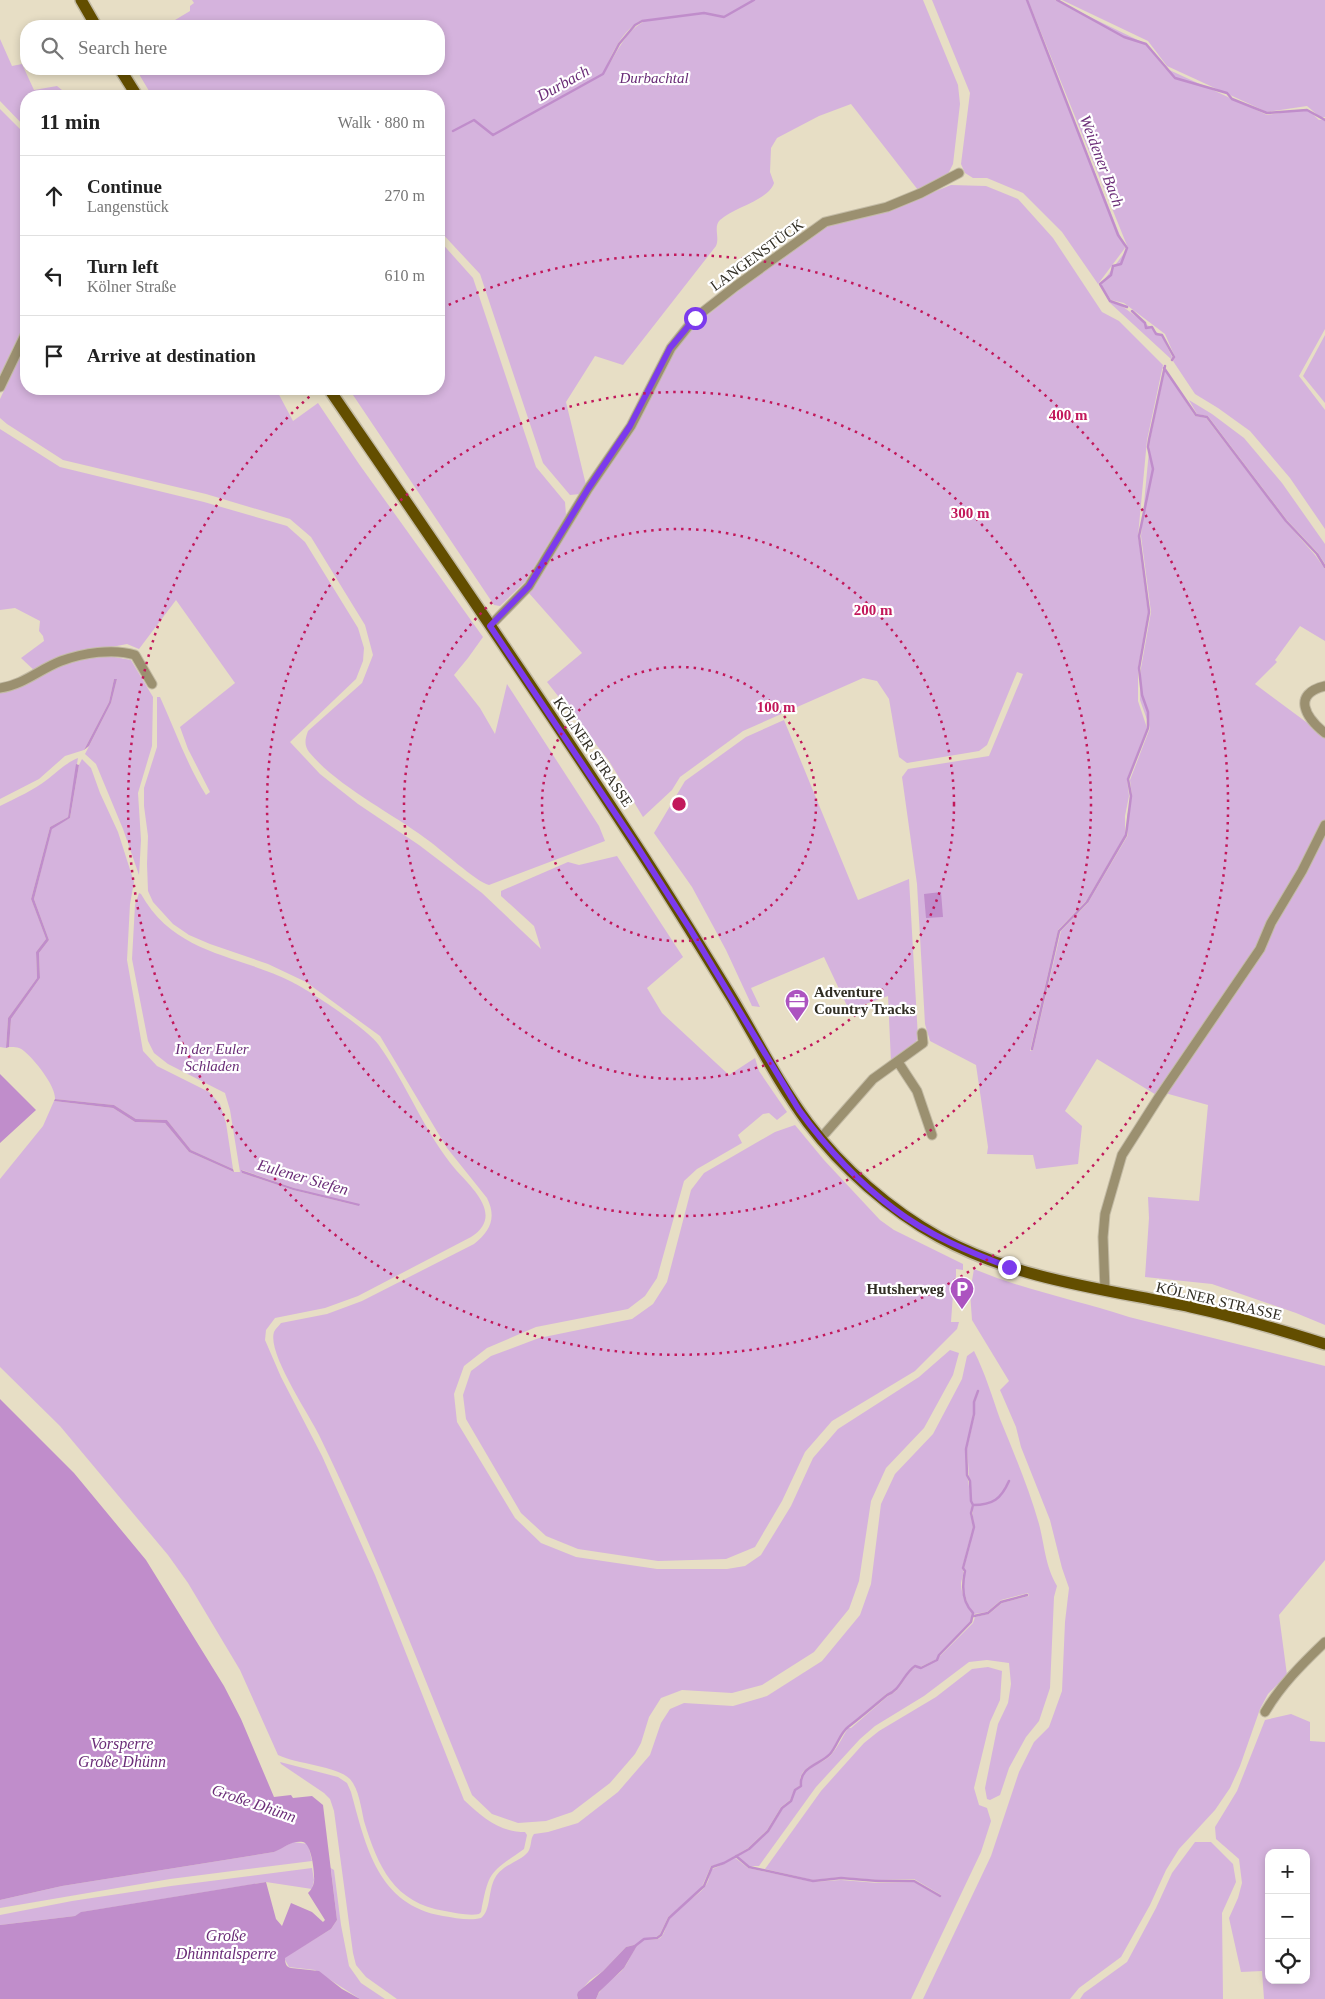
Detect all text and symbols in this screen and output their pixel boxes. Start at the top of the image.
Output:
search box [20,20,445,75]
icon: search [38,34,66,62]
text: Search here [78,37,167,58]
water label: Durbach [533,62,592,105]
park label: Durbachtal [618,70,689,86]
text: 11 min [40,110,100,134]
water label: Weidener Bach [1077,113,1127,209]
text: Walk · 880 m [338,114,425,131]
text: Continue [87,176,162,197]
icon: ahead [40,182,68,210]
text: 270 m [385,187,425,204]
text: Langenstück [87,198,169,215]
street label: LANGENSTÜCK [707,216,807,294]
text: Turn left [87,256,159,277]
icon: left [40,262,68,290]
text: 610 m [385,267,425,284]
text: Kölner Straße [87,278,176,295]
route start [684,307,707,330]
icon: arrive [40,342,68,370]
text: Arrive at destination [87,345,256,366]
text: 400 m [1049,407,1088,423]
text: 300 m [951,505,990,521]
text: 200 m [854,602,893,618]
street label: KÖLNER STRASSE [550,694,636,810]
text: 100 m [757,699,796,715]
centre of rings [670,795,688,813]
place label: Adventure Country Tracks [814,984,916,1017]
office icon: Adventure Country Tracks [784,988,810,1022]
park label: In der Euler Schladen [174,1041,249,1074]
water label: Eulener Siefen [254,1156,350,1199]
route end [998,1256,1021,1279]
parking icon: Hutsherweg [949,1276,975,1310]
street label: KÖLNER STRASSE [1154,1279,1284,1323]
place label: Hutsherweg [867,1281,944,1297]
water label: Vorsperre Große Dhünn [78,1735,166,1770]
water label: Große Dhünn [210,1781,298,1825]
map controls [1265,1849,1310,1984]
button: + [1265,1849,1310,1894]
button: − [1265,1894,1310,1939]
water label: Große Dhünntalsperre [175,1927,276,1963]
button: locate [1265,1939,1310,1984]

